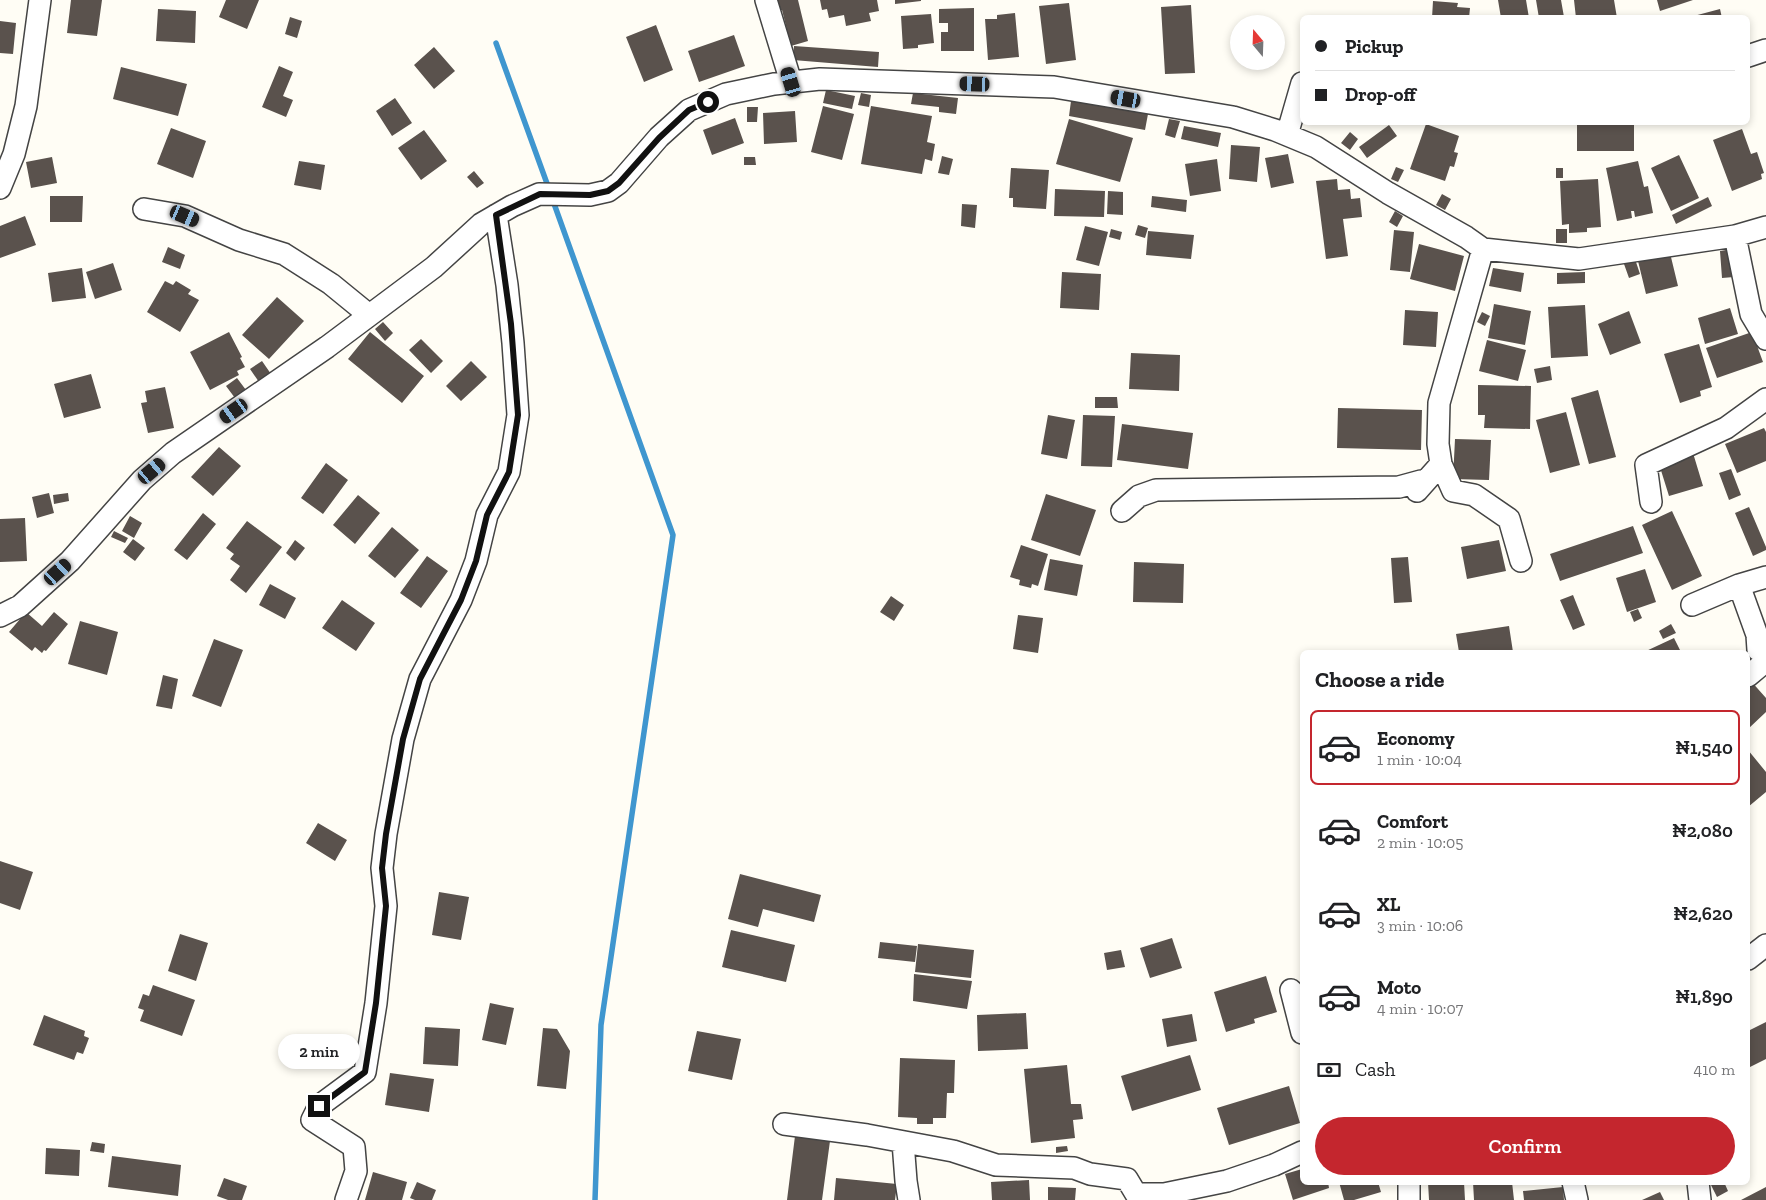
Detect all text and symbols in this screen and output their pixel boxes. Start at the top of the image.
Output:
north arrow [1230,15,1285,70]
map controls [1230,15,1285,70]
text: Pickup [1345,35,1403,58]
car [779,65,802,99]
car [959,76,990,92]
text: Drop-off [1345,83,1416,106]
car [1109,89,1142,109]
route start [697,91,719,113]
car [168,203,201,229]
car [217,396,250,426]
car [135,456,168,486]
car [41,556,74,588]
text: Choose a ride [1315,666,1445,693]
icon: car [1317,725,1362,770]
text: Economy [1377,727,1455,750]
text: ₦1,540 [1675,736,1733,759]
text: 1 min · 10:04 [1377,750,1462,769]
icon: car [1317,808,1362,853]
text: Comfort [1377,810,1448,833]
text: ₦2,080 [1672,819,1733,842]
text: 2 min · 10:05 [1377,833,1463,852]
icon: car [1317,891,1362,936]
text: XL [1377,893,1400,916]
text: ₦2,620 [1673,902,1733,925]
text: 3 min · 10:06 [1377,916,1463,935]
icon: car [1317,974,1362,1019]
text: Moto [1377,976,1421,999]
text: ₦1,890 [1675,985,1733,1008]
text: 4 min · 10:07 [1377,999,1463,1018]
callout: 2 min [278,1034,360,1068]
text: 2 min [299,1042,339,1061]
icon: cash [1315,1056,1343,1084]
text: Cash [1355,1058,1395,1081]
text: 410 m [1694,1060,1735,1079]
route end [308,1095,330,1117]
button: Confirm [1315,1117,1735,1175]

